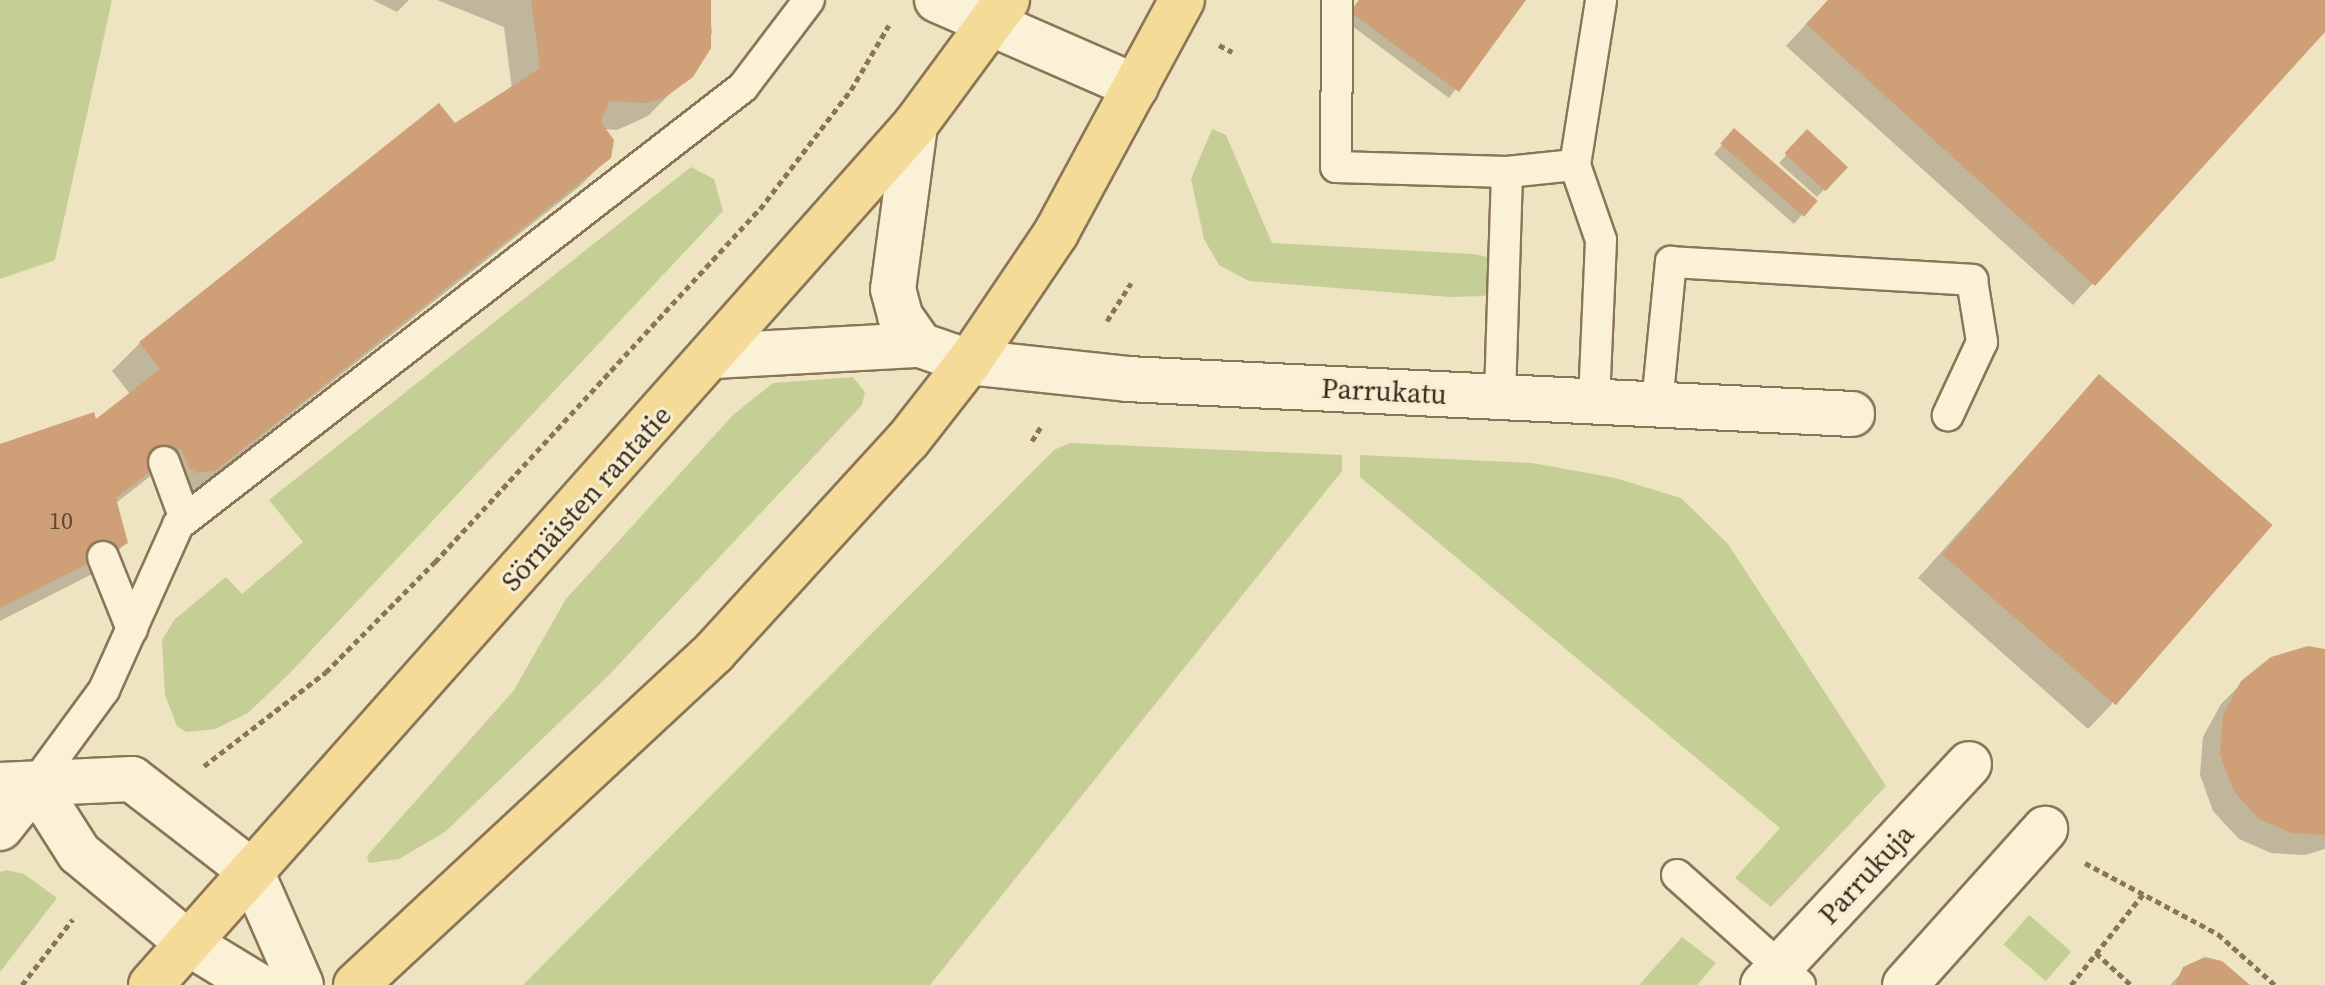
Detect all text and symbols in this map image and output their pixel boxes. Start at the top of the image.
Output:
street label: Parrukatu [1320,371,1448,411]
street label: Sörnäisten rantatie [494,398,678,598]
house number: 10 [49,507,73,535]
street label: Parrukuja [1811,817,1921,931]

